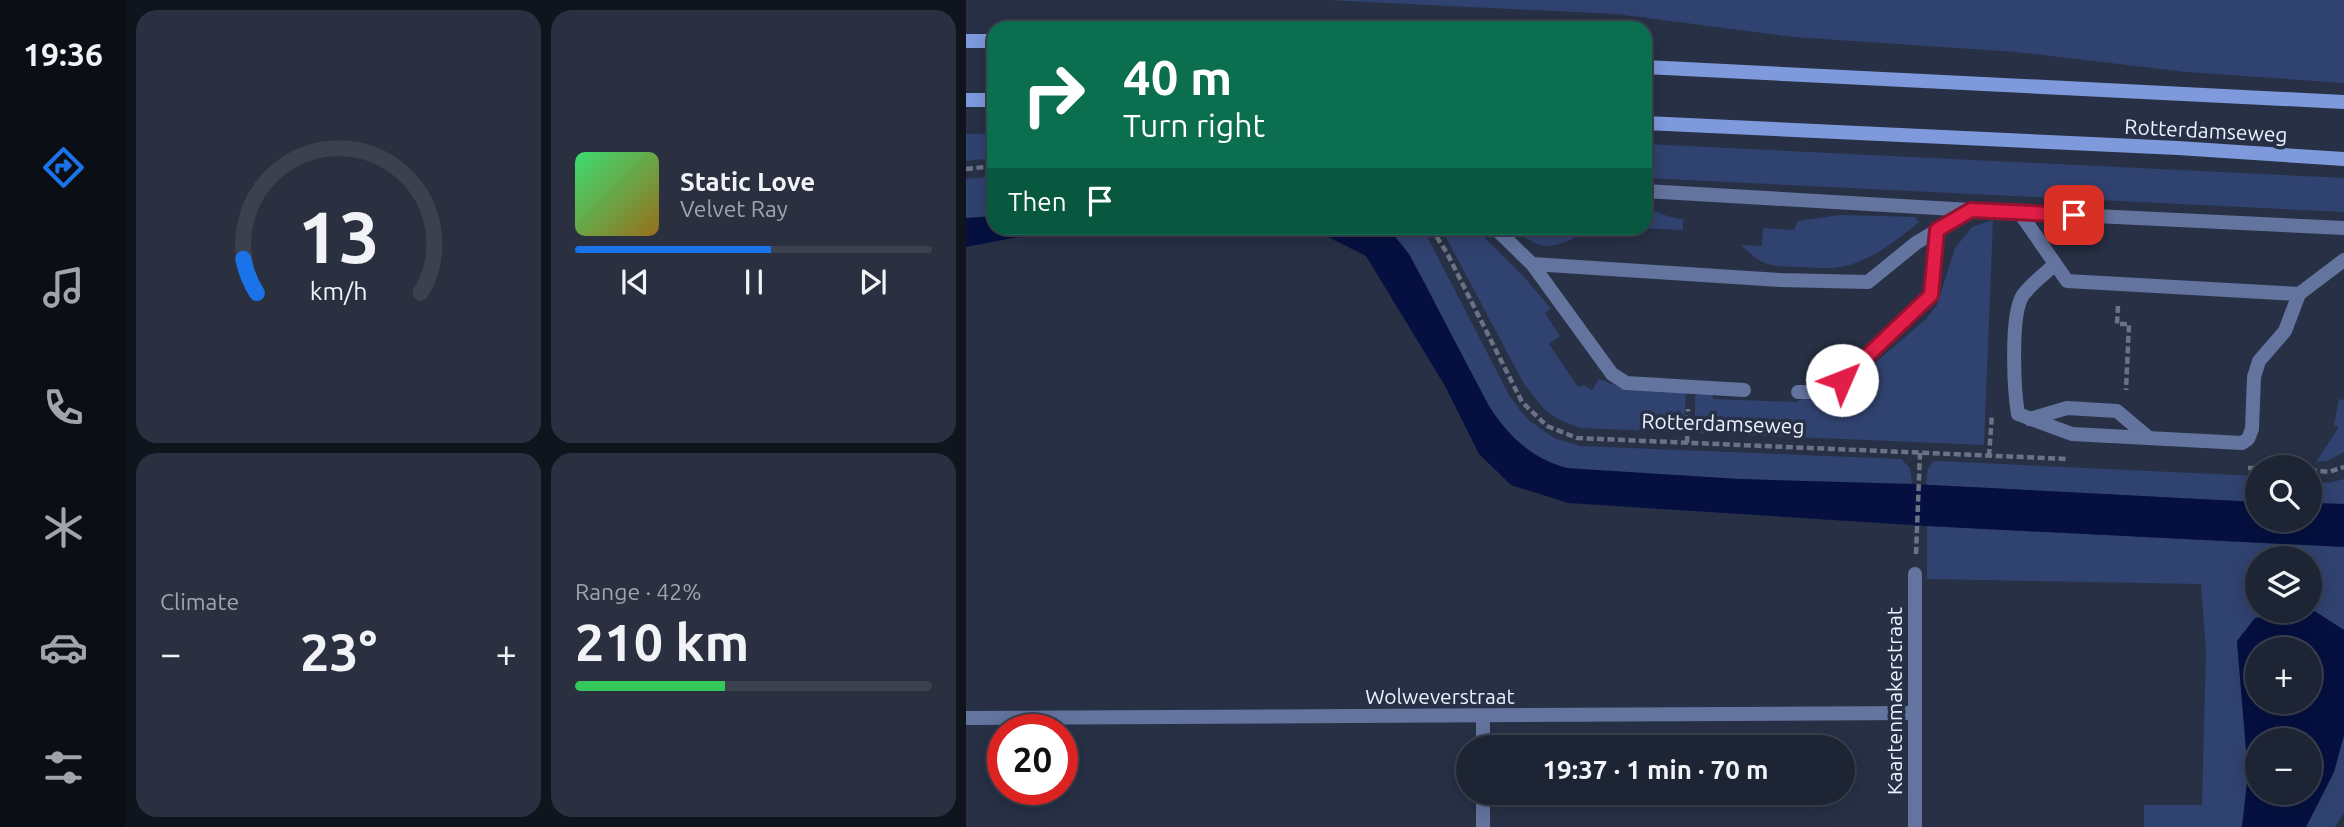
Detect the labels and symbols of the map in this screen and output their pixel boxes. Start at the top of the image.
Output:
street label: Rotterdamseweg [2124,114,2288,146]
pin [2044,185,2104,245]
position arrow [1805,343,1879,417]
street label: Rotterdamseweg [1641,408,1805,438]
street label: Kaartenmakerstraat [1882,607,1906,795]
street label: Wolweverstraat [1365,684,1515,708]
speed limit sign: 20 [987,714,1078,805]

